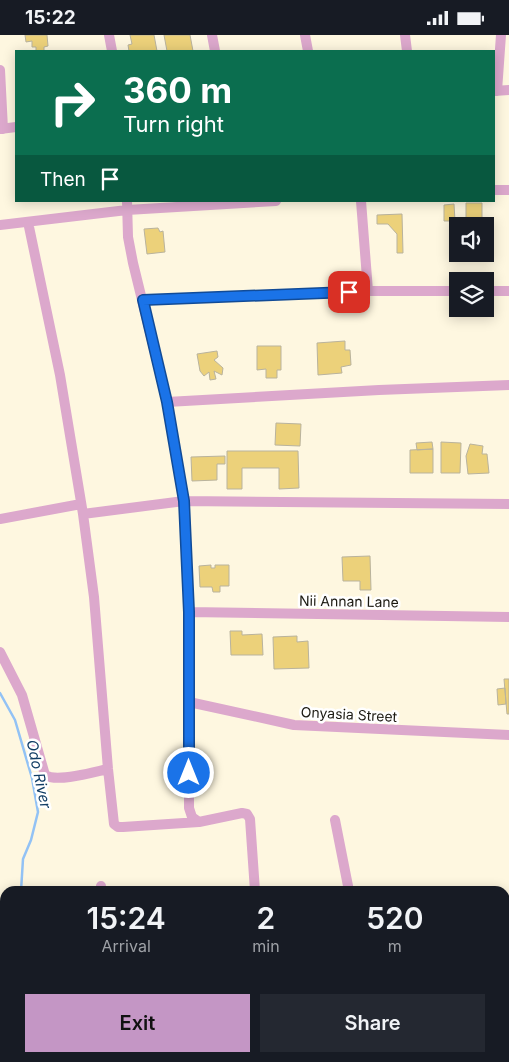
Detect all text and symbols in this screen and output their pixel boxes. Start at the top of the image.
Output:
text: 15:22 [25,6,76,29]
text: 360 m [123,69,232,111]
icon: right [40,70,105,135]
text: Turn right [123,111,224,137]
icon: arrive [96,165,124,193]
text: Then [40,168,86,191]
map controls [449,217,494,317]
button: sound [449,217,494,262]
pin [328,271,370,313]
button: layers [449,272,494,317]
icon: arrive [335,278,363,306]
street label: Nii Annan Lane [299,592,399,610]
street label: Onyasia Street [300,703,398,725]
water label: Odo River [22,738,56,810]
position arrow [162,746,214,798]
text: 15:24 [86,900,166,936]
text: 2 [257,900,275,936]
text: 520 [366,900,423,936]
text: Arrival [102,936,151,956]
text: min [252,936,280,956]
text: m [388,936,402,956]
button: Exit [25,994,250,1052]
button: Share [260,994,485,1052]

